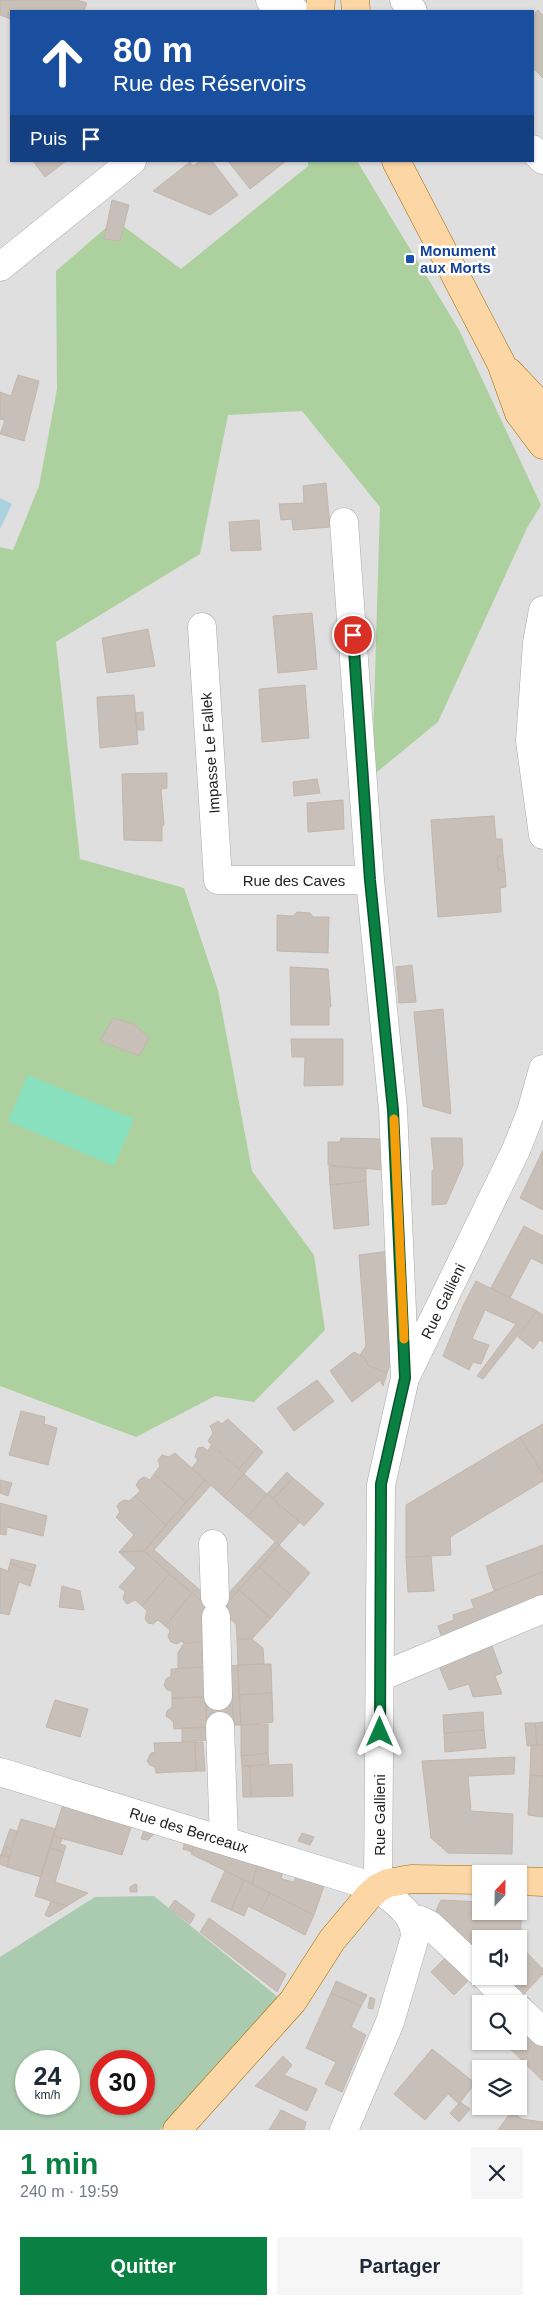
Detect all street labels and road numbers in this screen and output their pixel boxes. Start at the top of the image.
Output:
street label: Impasse Le Fallek [197,691,223,814]
street label: Rue des Caves [243,872,345,889]
street label: Rue Gallieni [417,1261,469,1341]
street label: Rue Gallieni [371,1774,388,1856]
street label: Rue des Berceaux [128,1804,251,1856]

